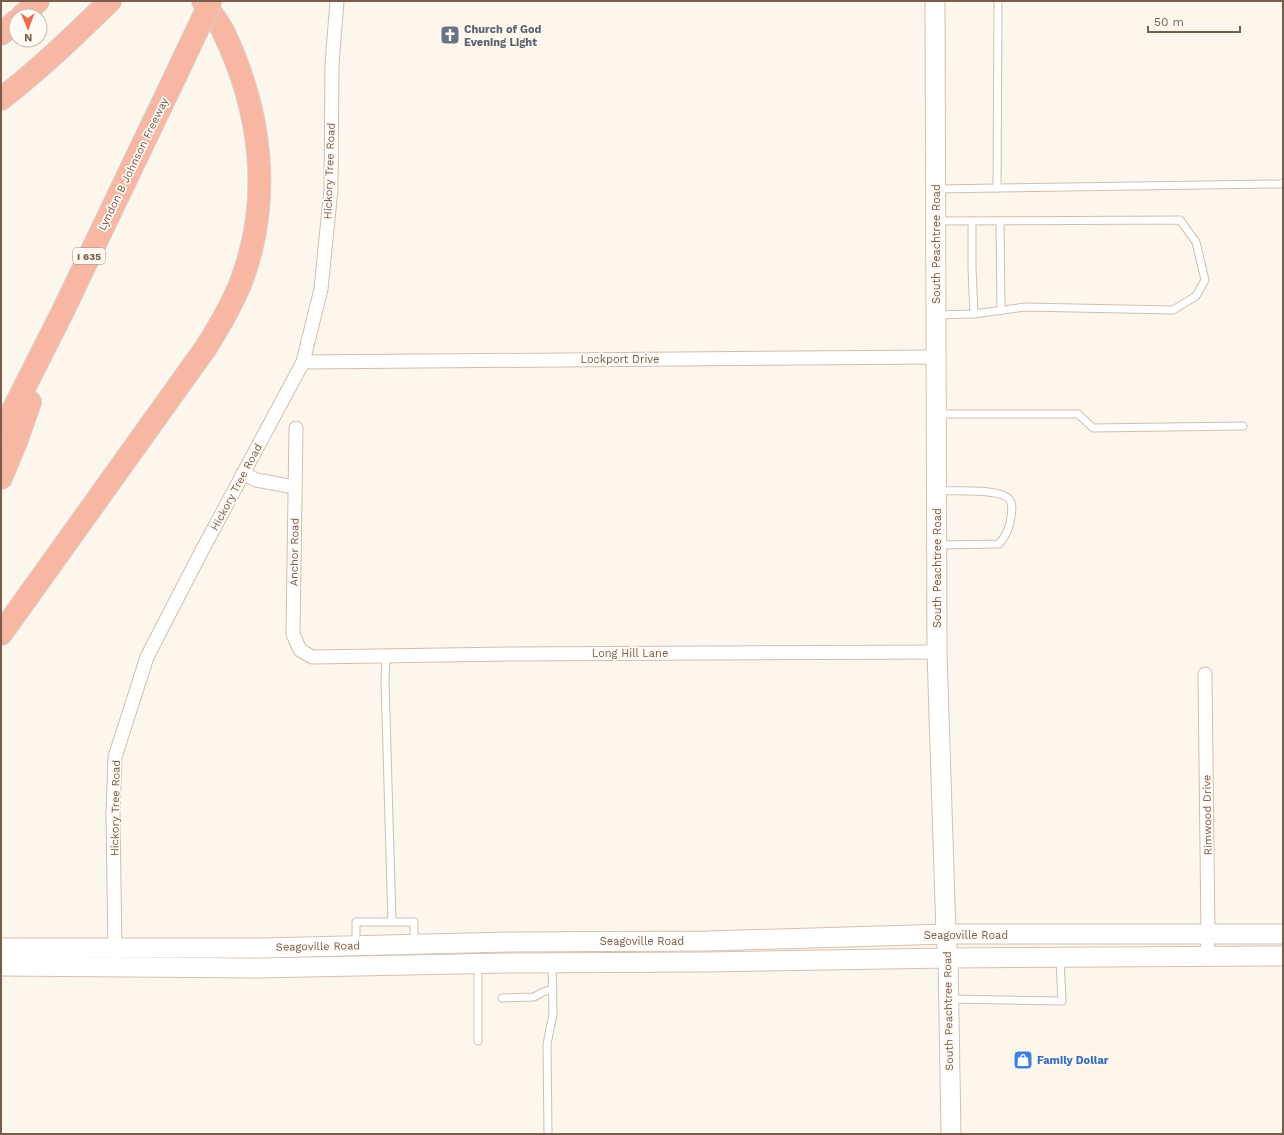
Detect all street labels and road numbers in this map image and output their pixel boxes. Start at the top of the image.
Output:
street label: Lyndon B Johnson Freeway [96,96,171,233]
street label: Hickory Tree Road [321,122,338,220]
street label: South Peachtree Road [930,184,943,304]
road number: I 635 [73,248,105,264]
street label: Lockport Drive [581,353,659,366]
street label: Hickory Tree Road [208,442,265,533]
street label: South Peachtree Road [931,508,944,628]
street label: Anchor Road [287,518,302,586]
street label: Long Hill Lane [592,647,668,660]
street label: Hickory Tree Road [108,760,123,856]
street label: Rimwood Drive [1200,774,1215,856]
street label: Seagoville Road [924,929,1008,942]
street label: Seagoville Road [600,935,684,948]
street label: Seagoville Road [276,939,360,954]
street label: South Peachtree Road [941,951,956,1071]

